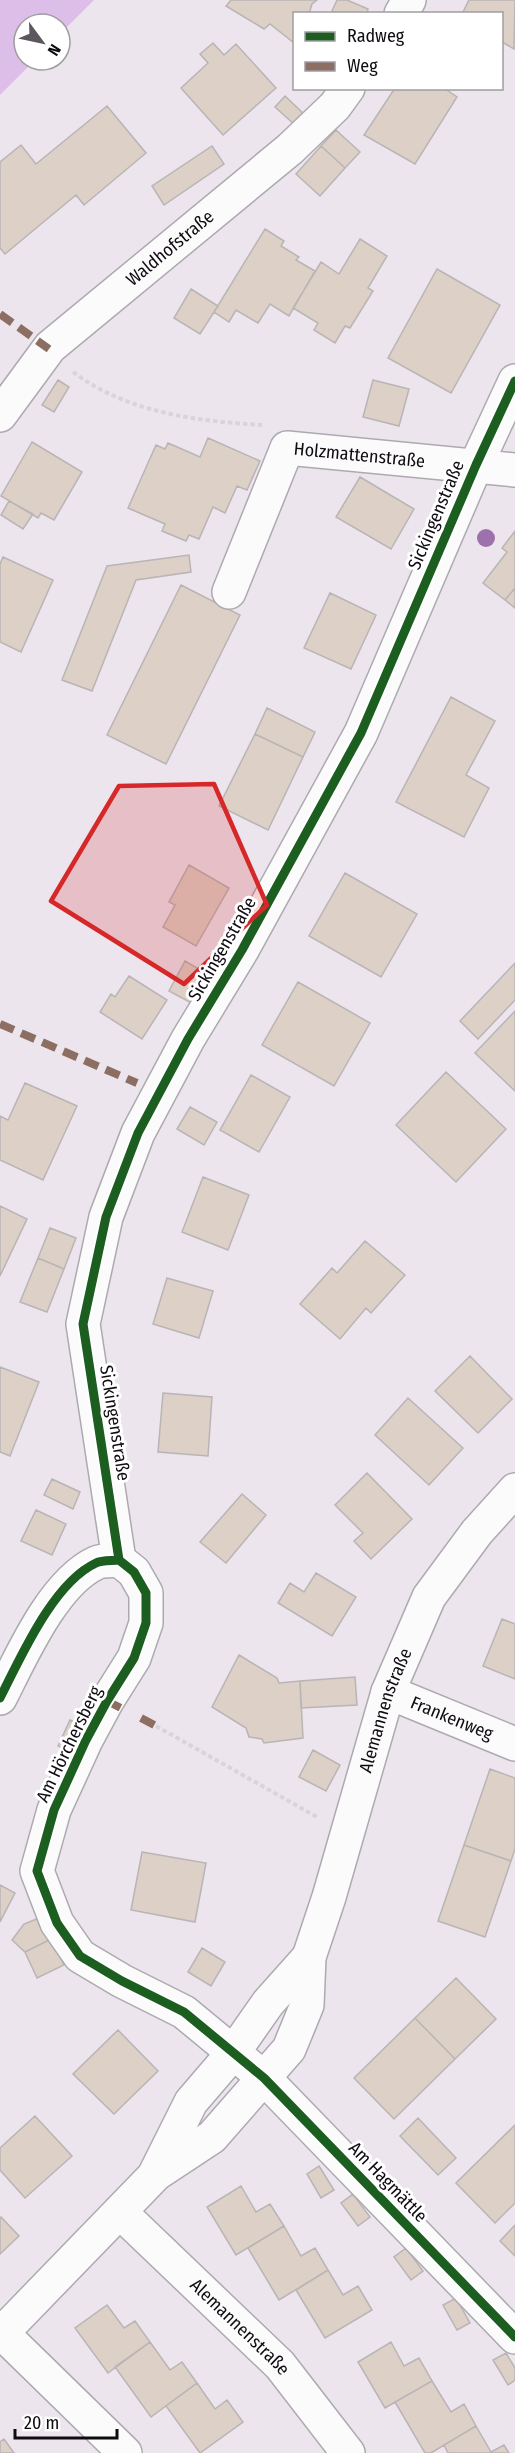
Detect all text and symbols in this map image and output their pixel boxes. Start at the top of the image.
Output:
north arrow [12,12,72,72]
legend [293,12,503,90]
text: Radweg [347,25,405,47]
text: N [44,41,65,59]
text: Weg [347,55,378,77]
street label: Waldhofstraße [122,205,218,291]
street label: Holzmattenstraße [293,438,426,472]
street label: Sickingenstraße [403,457,469,573]
street label: Sickingenstraße [183,893,261,1005]
street label: Sickingenstraße [95,1364,135,1482]
street label: Alemannenstraße [354,1645,417,1775]
street label: Am Hörchersberg [31,1682,107,1806]
street label: Frankenweg [407,1691,497,1745]
street label: Am Hagmättle [344,2137,432,2227]
street label: Alemannenstraße [185,2274,295,2379]
scale bar [15,2402,117,2440]
text: 20 m [24,2412,59,2434]

